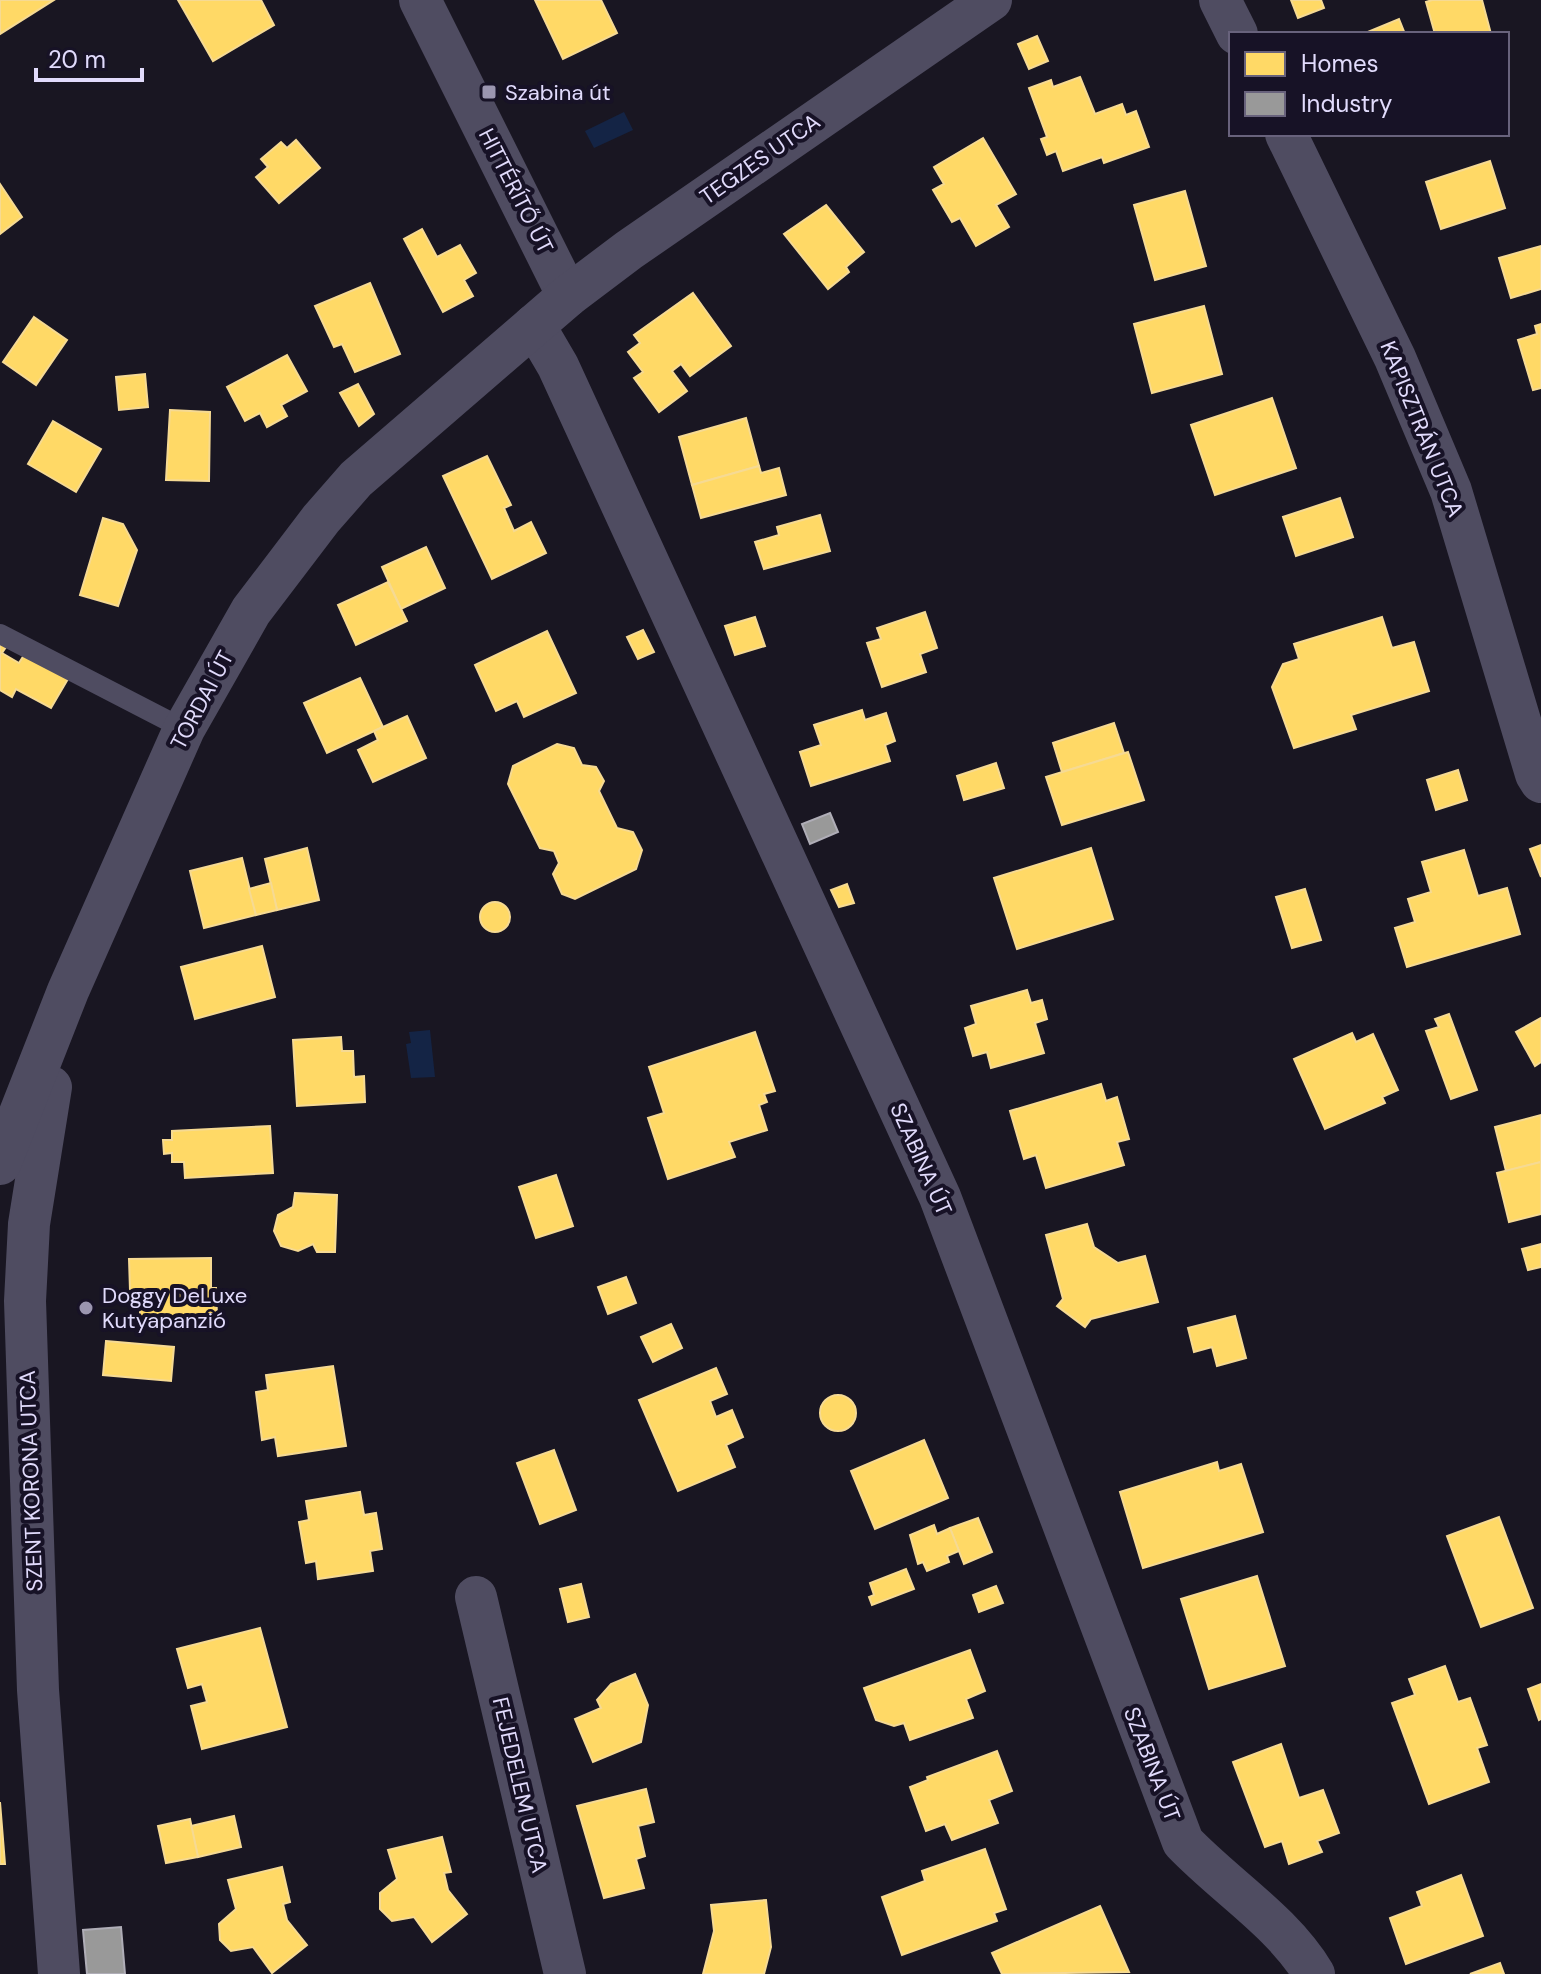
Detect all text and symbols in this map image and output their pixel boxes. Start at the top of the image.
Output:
scale bar [36,32,142,82]
legend [1229,32,1509,136]
text: 20 m [48,44,106,75]
text: Homes [1301,48,1379,79]
place label: Szabina út [505,78,611,107]
marker: Szabina út [480,83,498,101]
text: Industry [1301,88,1392,119]
street label: TEGZES UTCA [694,107,826,211]
street label: HITTÉRÍTŐ ÚT [472,124,560,258]
street label: KAPISZTRÁN UTCA [1374,337,1470,521]
street label: TORDAI ÚT [164,645,240,755]
street label: SZABINA ÚT [883,1098,959,1220]
place label: Doggy DeLuxe Kutyapanzió [102,1281,247,1335]
marker: Doggy DeLuxe Kutyapanzió [77,1299,95,1317]
street label: SZENT KORONA UTCA [13,1370,49,1592]
street label: FEJEDELEM UTCA [486,1694,554,1876]
street label: SZABINA ÚT [1117,1703,1187,1825]

